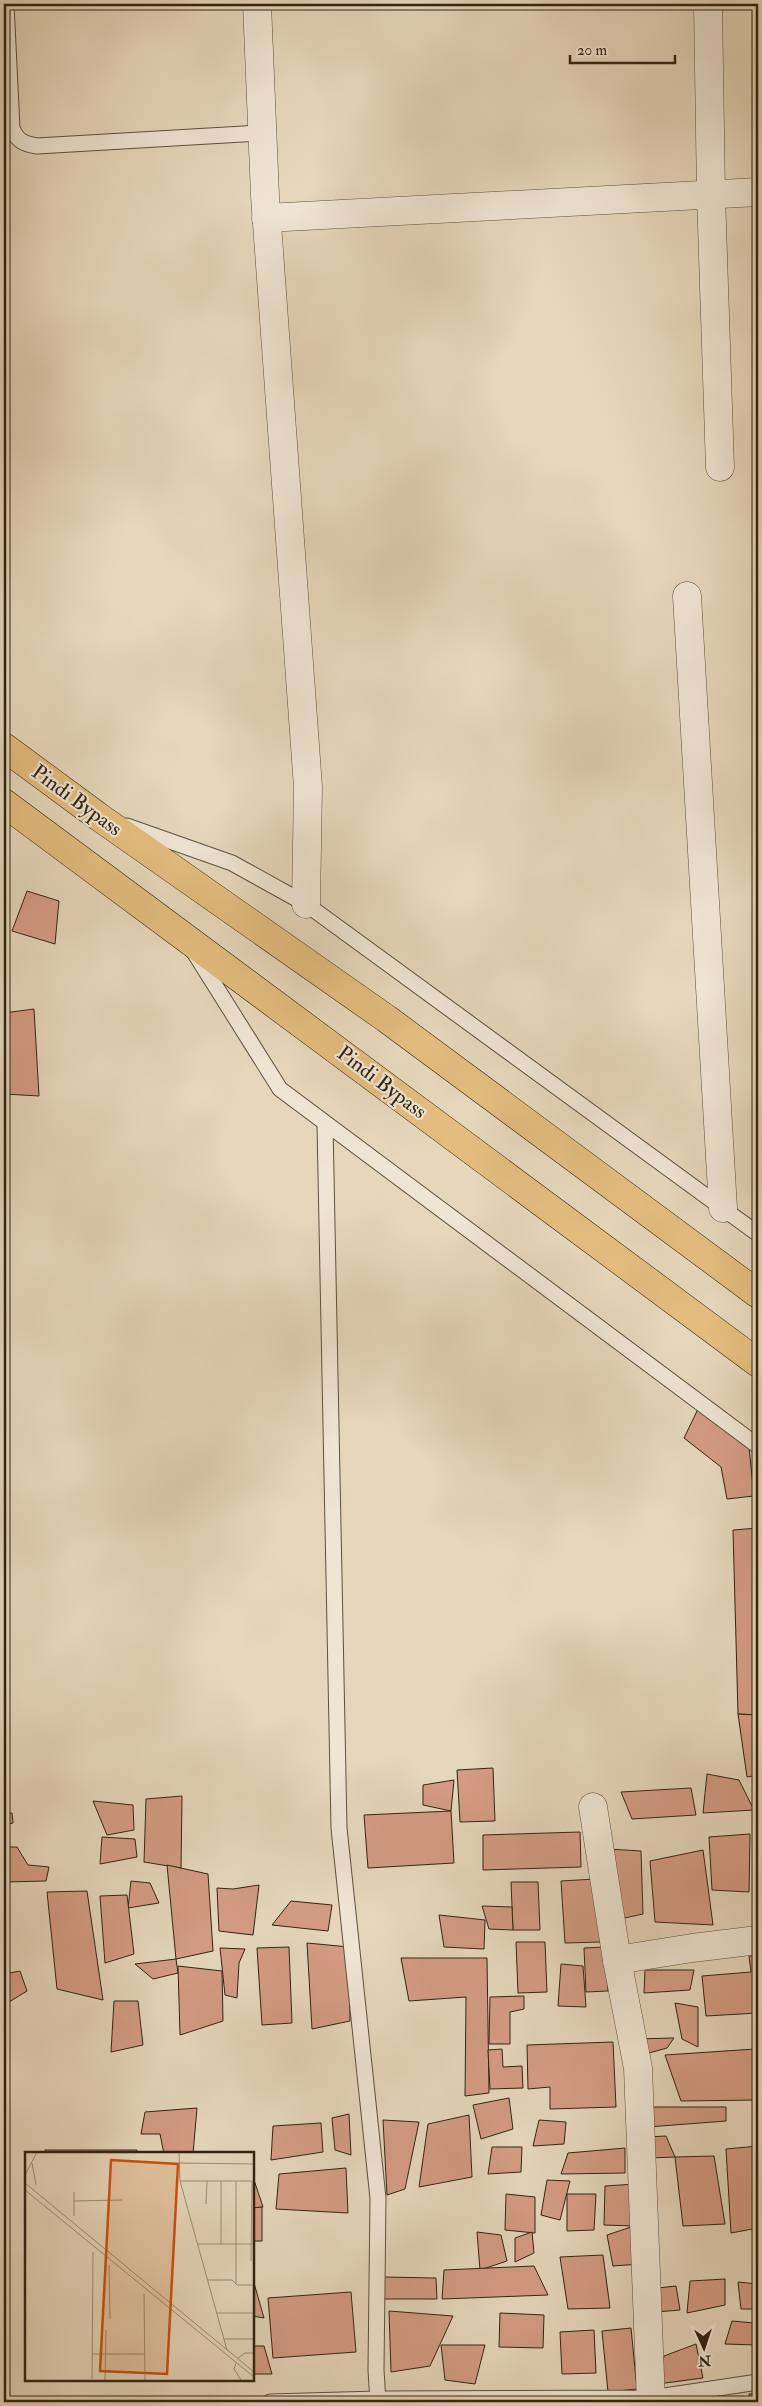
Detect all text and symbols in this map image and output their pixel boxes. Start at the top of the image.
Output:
scale bar [570,32,674,64]
text: 20 m [577,41,607,60]
street label: Pindi Bypass [26,758,127,842]
street label: Pindi Bypass [331,1040,432,1125]
inset map [25,2152,254,2381]
north arrow [680,2324,730,2374]
text: N [697,2352,712,2369]

